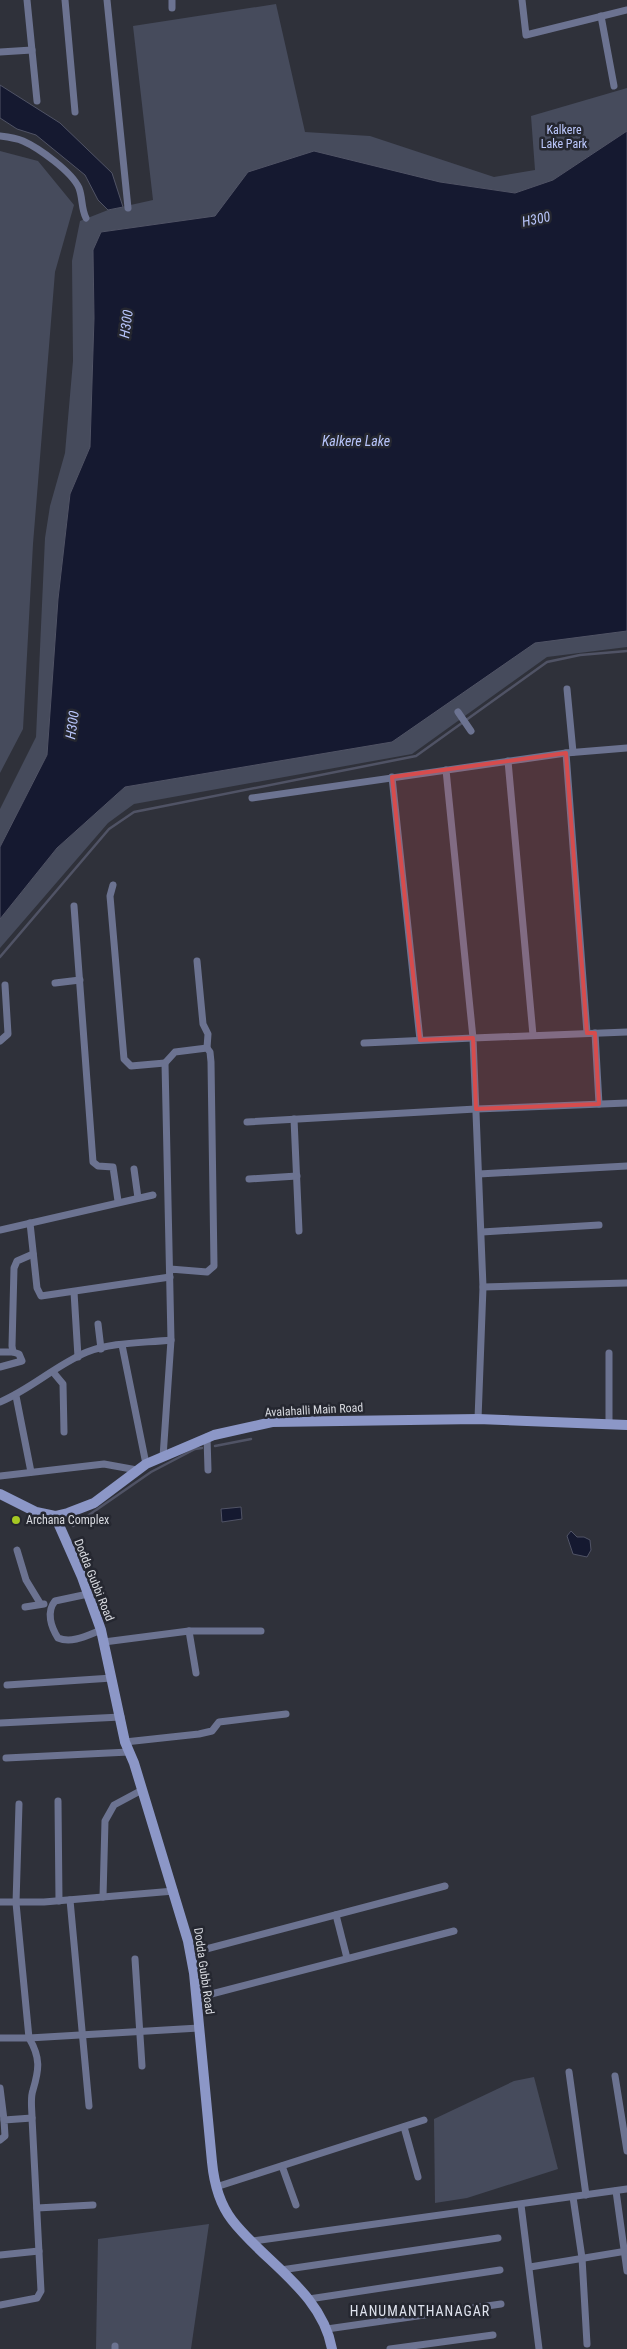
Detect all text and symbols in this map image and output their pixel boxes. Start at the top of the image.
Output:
park label: Kalkere Lake Park [541,123,588,151]
water label: H300 [520,208,552,230]
water label: H300 [116,308,136,339]
water label: Kalkere Lake [322,433,390,449]
water label: H300 [62,709,82,740]
street label: Avalahalli Main Road [264,1400,364,1420]
place label: Archana Complex [26,1513,109,1527]
marker: Archana Complex [10,1514,22,1526]
street label: Dodda Gubbi Road [71,1537,117,1623]
street label: Dodda Gubbi Road [191,1927,217,2015]
district label: HANUMANTHANAGAR [350,2303,490,2319]

